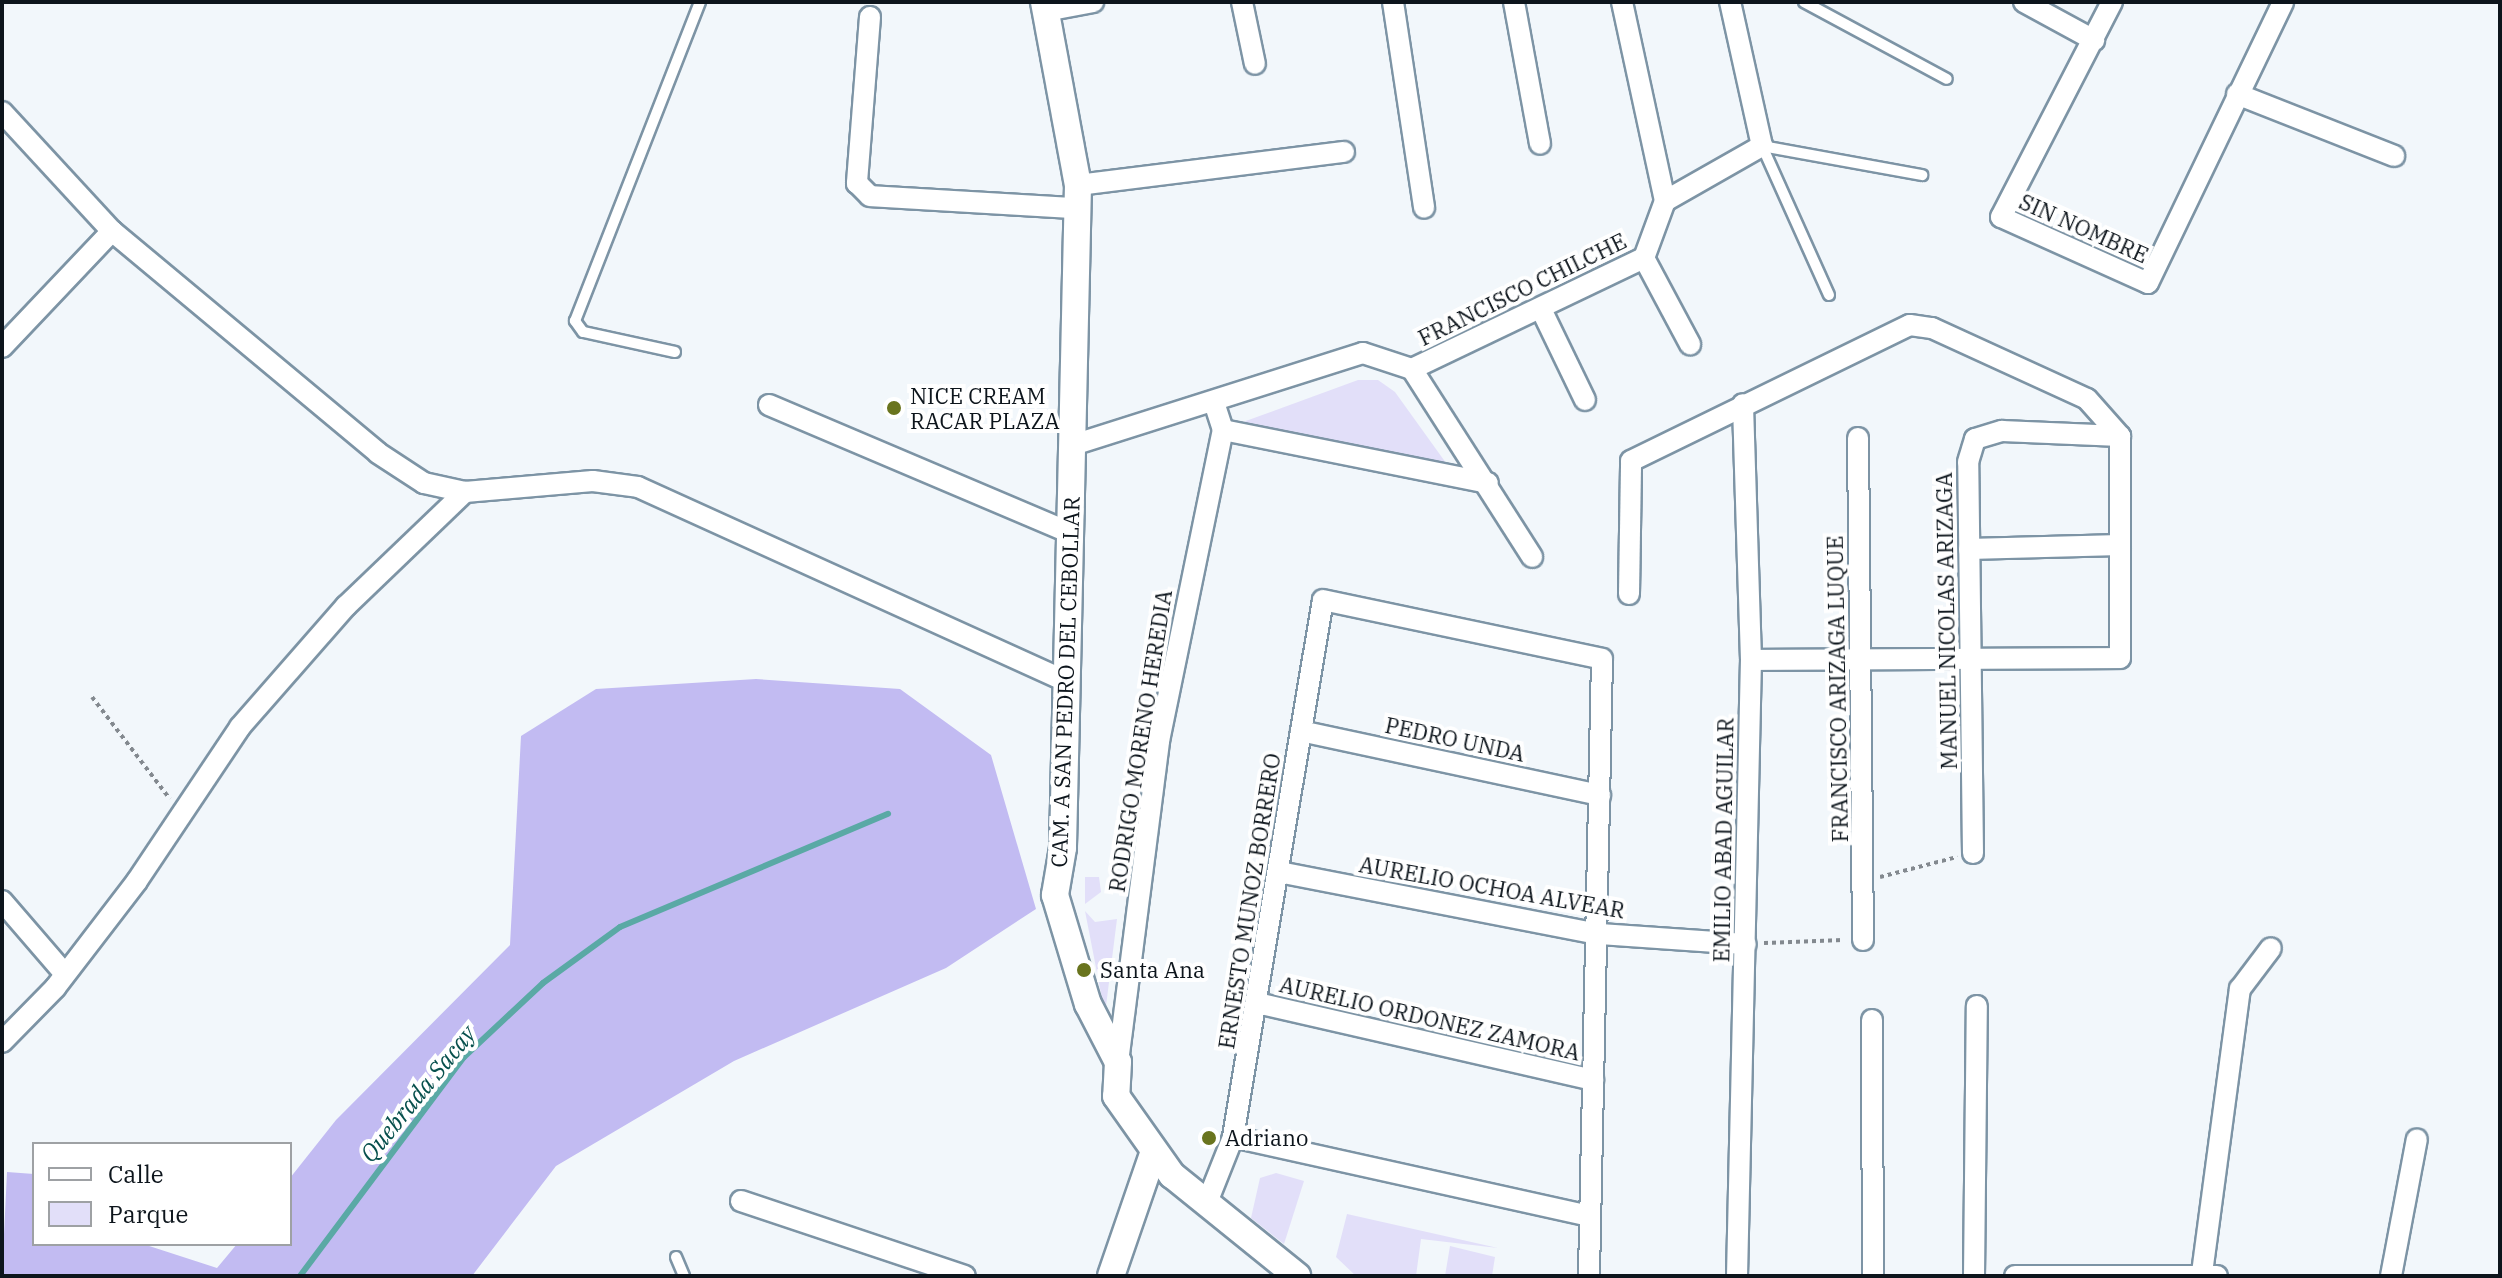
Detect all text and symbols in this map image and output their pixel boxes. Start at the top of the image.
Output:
street label: SIN NOMBRE [2015,188,2153,268]
street label: FRANCISCO CHILCHE [1414,227,1630,351]
place label: NICE CREAM RACAR PLAZA [910,382,1060,434]
marker: NICE CREAM RACAR PLAZA [885,399,903,417]
street label: MANUEL NICOLAS ARIZAGA [1930,472,1962,770]
street label: CAM. A SAN PEDRO DEL CEBOLLAR [1045,496,1085,868]
street label: FRANCISCO ARIZAGA LUQUE [1821,535,1853,843]
street label: RODRIGO MORENO HEREDIA [1103,588,1177,894]
street label: PEDRO UNDA [1383,711,1527,767]
street label: EMILIO ABAD AGUILAR [1708,717,1738,963]
street label: ERNESTO MUNOZ BORRERO [1213,751,1285,1051]
street label: AURELIO OCHOA ALVEAR [1357,851,1627,923]
place label: Santa Ana [1100,957,1205,983]
marker: Santa Ana [1075,961,1093,979]
street label: AURELIO ORDONEZ ZAMORA [1277,971,1583,1065]
water label: Quebrada Sacay [354,1020,482,1168]
place label: Adriano [1225,1125,1309,1151]
marker: Adriano [1200,1129,1218,1147]
legend [32,1142,292,1246]
text: Calle [108,1158,164,1190]
text: Parque [108,1198,188,1230]

